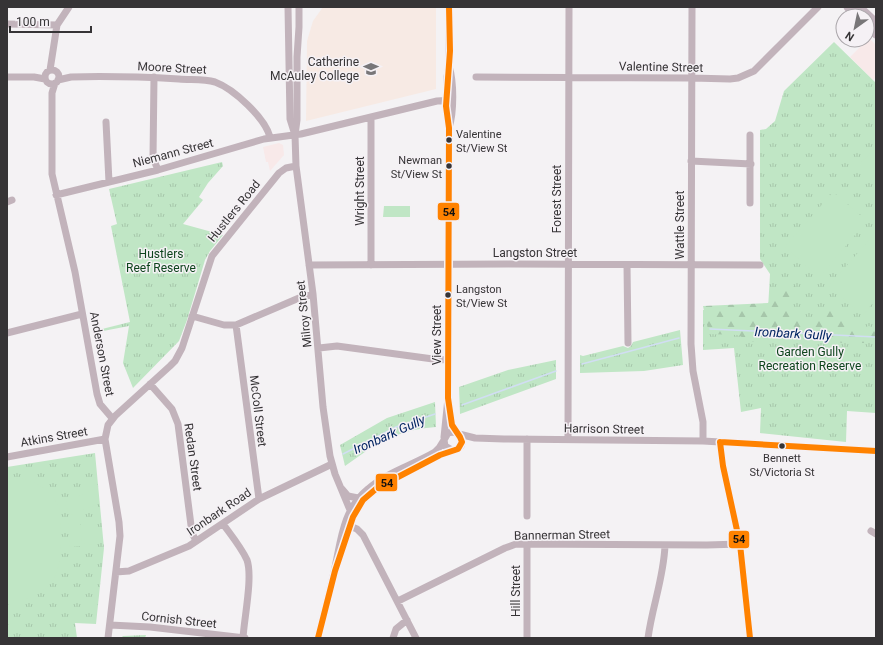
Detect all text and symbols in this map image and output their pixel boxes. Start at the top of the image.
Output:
scale bar [10,8,91,34]
north arrow [835,8,875,48]
text: 100 m [16,15,50,29]
text: N [843,28,857,44]
place label: Catherine McAuley College [270,55,359,83]
street label: Moore Street [137,59,207,77]
street label: Valentine Street [619,59,703,75]
school or university icon: Catherine McAuley College [362,60,380,78]
place label: Valentine St/View St [456,128,508,155]
marker: Valentine St/View St [444,135,454,145]
street label: Niemann Street [131,136,215,170]
place label: Newman St/View St [391,154,442,181]
street label: Wright Street [353,156,367,226]
marker: Newman St/View St [444,161,454,171]
street label: Forest Street [550,165,564,233]
street label: Hustlers Road [205,177,263,245]
street label: Wattle Street [673,191,687,259]
line badge: 54 [437,202,460,221]
text: 54 [443,206,456,219]
street label: Langston Street [493,246,577,260]
park label: Hustlers Reef Reserve [126,247,196,275]
street label: Milroy Street [294,280,314,348]
place label: Langston St/View St [456,283,508,310]
marker: Langston St/View St [443,290,453,300]
street label: View Street [430,305,444,365]
street label: Anderson Street [87,310,117,398]
water label: Ironbark Gully [754,324,833,343]
park label: Garden Gully Recreation Reserve [759,345,861,373]
street label: McColl Street [247,374,269,448]
water label: Ironbark Gully [351,411,428,457]
street label: Harrison Street [564,421,644,437]
street label: Redan Street [181,422,205,492]
street label: Atkins Street [19,424,89,450]
marker: Bennett St/Victoria St [777,441,787,451]
place label: Bennett St/Victoria St [749,452,815,479]
line badge: 54 [375,473,398,492]
text: 54 [381,477,394,490]
street label: Ironbark Road [184,485,254,539]
street label: Bannerman Street [514,527,610,543]
line badge: 54 [728,530,750,549]
text: 54 [733,533,746,546]
street label: Hill Street [509,565,523,617]
street label: Cornish Street [141,609,217,631]

